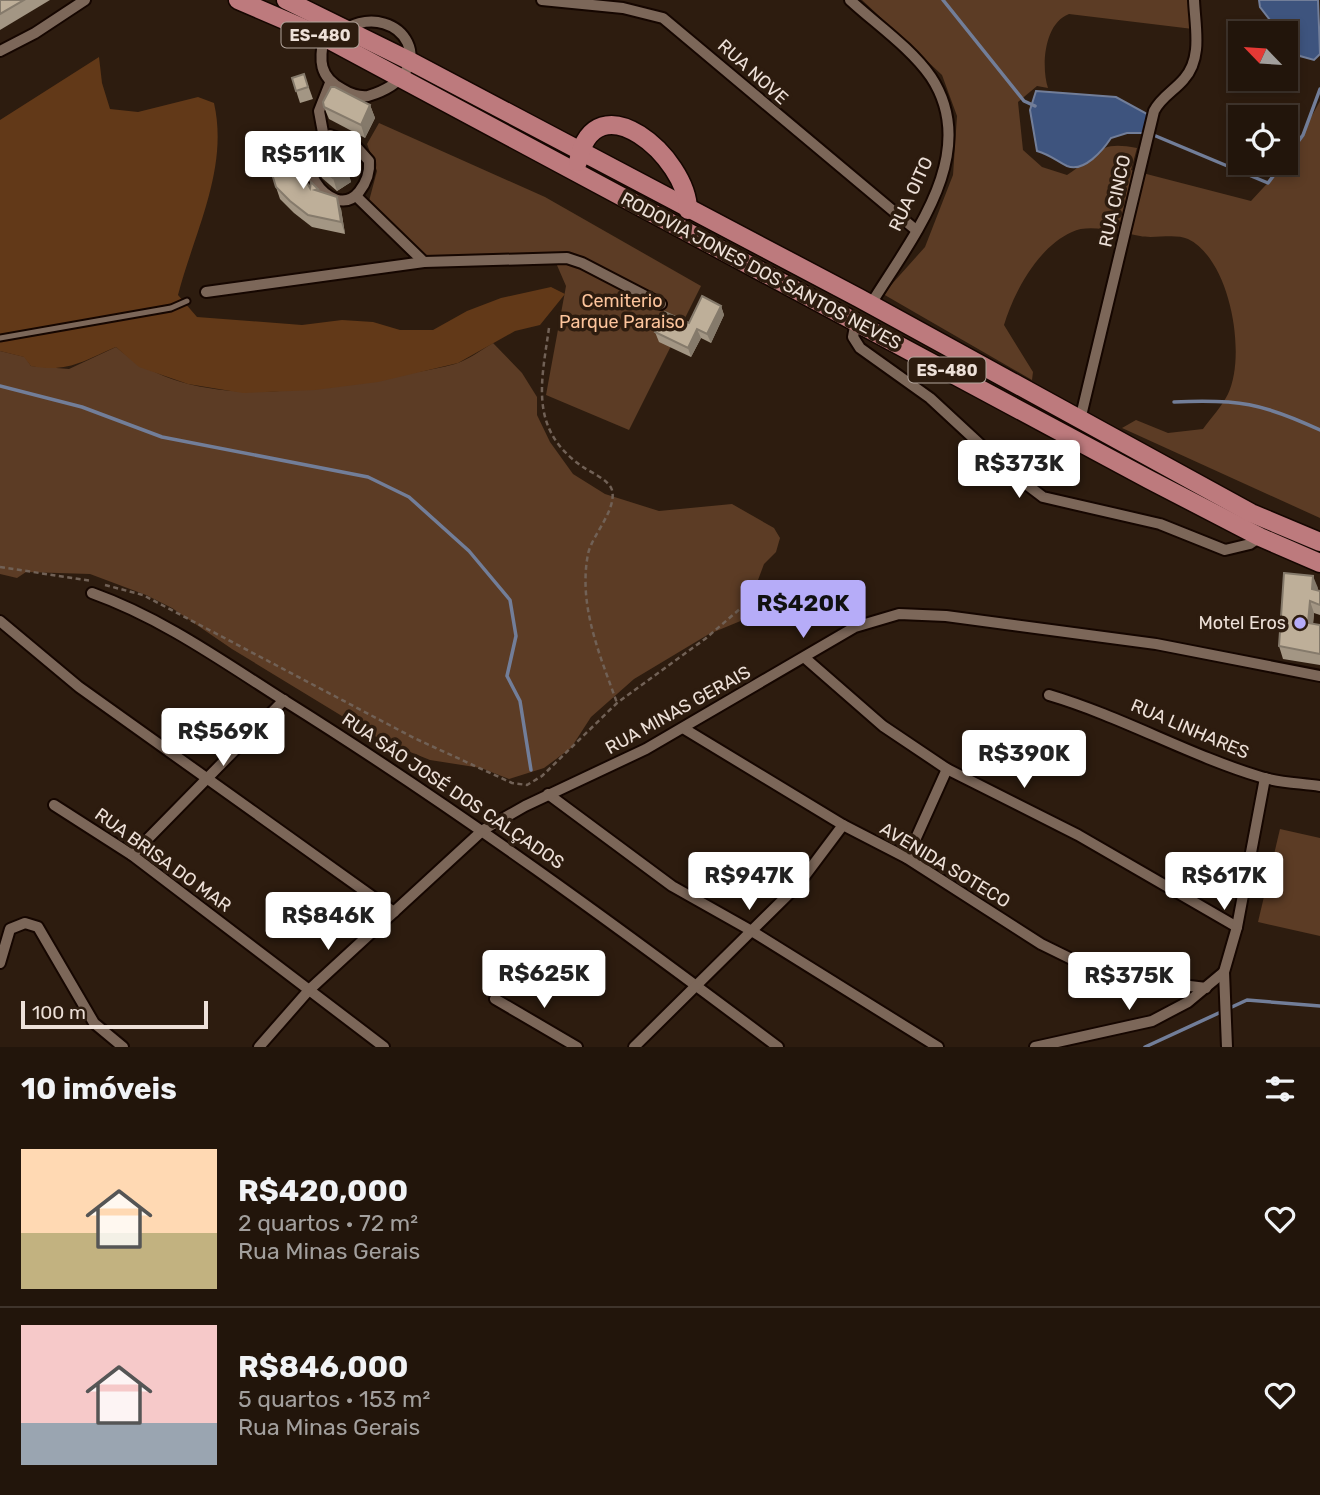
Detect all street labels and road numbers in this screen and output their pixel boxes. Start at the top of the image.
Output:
road number: ES-480 [282,22,358,48]
street label: RUA NOVE [713,35,793,109]
street label: RUA OITO [884,153,938,235]
street label: RUA CINCO [1094,153,1136,249]
street label: RODOVIA JONES DOS SANTOS NEVES [617,187,905,355]
road number: ES-480 [908,358,986,382]
street label: RUA MINAS GERAIS [602,661,754,759]
street label: RUA LINHARES [1127,694,1253,764]
street label: RUA SÃO JOSÉ DOS CALÇADOS [338,708,568,874]
street label: RUA BRISA DO MAR [91,803,236,917]
street label: AVENIDA SOTECO [876,817,1014,913]

